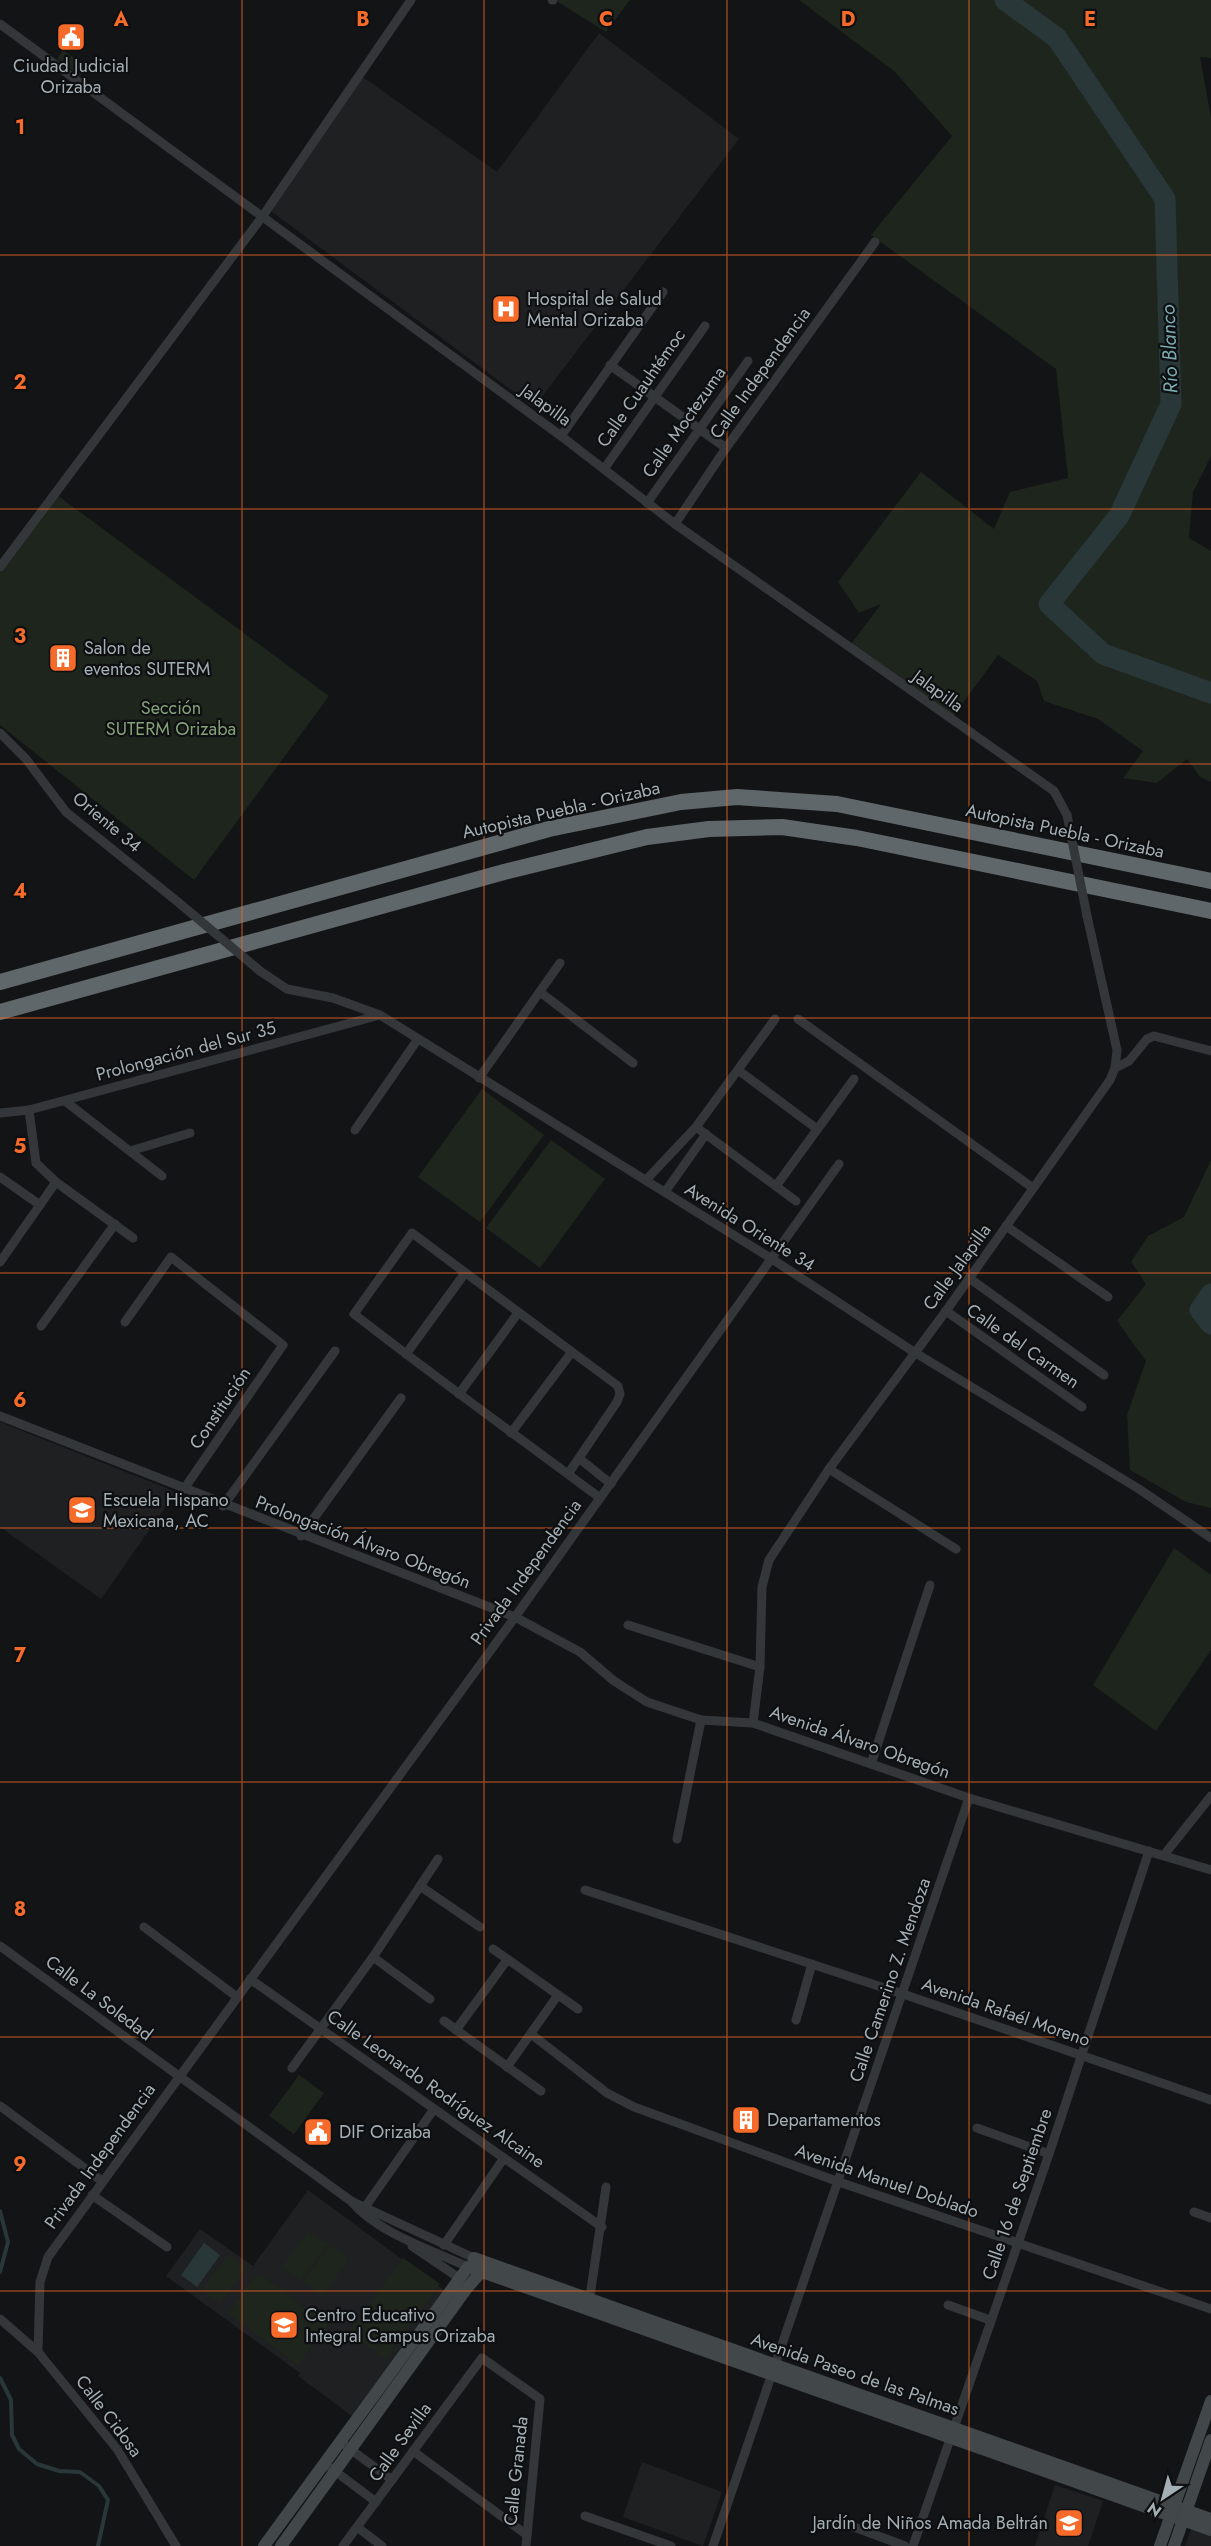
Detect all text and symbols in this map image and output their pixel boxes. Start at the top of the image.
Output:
text: A [113,5,129,34]
text: B [356,5,370,34]
text: C [599,5,613,34]
text: D [841,5,855,34]
text: E [1084,5,1096,34]
public building icon: Ciudad Judicial Orizaba [55,21,87,53]
place label: Ciudad Judicial Orizaba [13,53,129,100]
text: 1 [15,113,25,142]
place label: Hospital de Salud Mental Orizaba [527,286,662,333]
hospital icon: Hospital de Salud Mental Orizaba [490,293,522,325]
street label: Calle Independencia [703,302,817,444]
water label: Río Blanco [1153,304,1186,394]
street label: Calle Cuauhtémoc [590,323,692,453]
street label: Calle Moctezuma [636,361,732,483]
text: 2 [13,368,27,397]
street label: Jalapilla [513,376,577,432]
text: 3 [14,622,26,651]
place label: Salon de eventos SUTERM [84,635,210,682]
building icon: Salon de eventos SUTERM [47,642,79,674]
street label: Jalapilla [905,662,969,718]
park label: Sección SUTERM Orizaba [106,695,236,742]
street label: Autopista Puebla - Orizaba [459,775,663,845]
street label: Oriente 34 [67,785,147,859]
street label: Autopista Puebla - Orizaba [963,797,1167,865]
text: 4 [13,877,27,906]
street label: Prolongación del Sur 35 [93,1014,279,1088]
text: 5 [14,1132,27,1161]
street label: Avenida Oriente 34 [680,1176,820,1278]
street label: Calle Jalapilla [917,1218,997,1316]
street label: Calle del Carmen [961,1297,1085,1395]
street label: Constitución [183,1362,257,1454]
text: 6 [13,1386,27,1415]
place label: Escuela Hispano Mexicana, AC [103,1487,229,1534]
street label: Prolongación Álvaro Obregón [252,1489,474,1595]
school or university icon: Escuela Hispano Mexicana, AC [66,1494,98,1526]
street label: Privada Independencia [464,1494,588,1650]
text: 7 [14,1641,27,1670]
street label: Avenida Álvaro Obregón [766,1699,954,1785]
street label: Calle Camerino Z. Mendoza [843,1874,937,2086]
text: 8 [14,1895,26,1924]
street label: Calle La Soledad [40,1949,158,2047]
street label: Avenida Rafaél Moreno [918,1971,1094,2053]
street label: Calle Leonardo Rodríguez Alcaine [322,2003,550,2175]
street label: Privada Independencia [38,2078,162,2234]
building icon: Departamentos [730,2104,762,2136]
street label: Calle 16 de Septiembre [975,2105,1059,2283]
place label: Departamentos [767,2107,881,2133]
public building icon: DIF Orizaba [302,2116,334,2148]
place label: DIF Orizaba [339,2119,431,2145]
street label: Avenida Manuel Doblado [792,2137,982,2225]
text: 9 [13,2150,27,2179]
place label: Centro Educativo Integral Campus Orizaba [305,2302,495,2349]
school or university icon: Centro Educativo Integral Campus Orizaba [268,2309,300,2341]
street label: Avenida Paseo de las Palmas [747,2326,963,2422]
street label: Calle Cidosa [69,2369,149,2463]
street label: Calle Sevilla [362,2397,438,2487]
street label: Calle Granada [497,2415,535,2527]
north arrow [1133,2468,1193,2528]
text: N [1143,2497,1166,2523]
school or university icon: Jardín de Niños Amada Beltrán [1053,2507,1085,2539]
place label: Jardín de Niños Amada Beltrán [811,2510,1048,2536]

